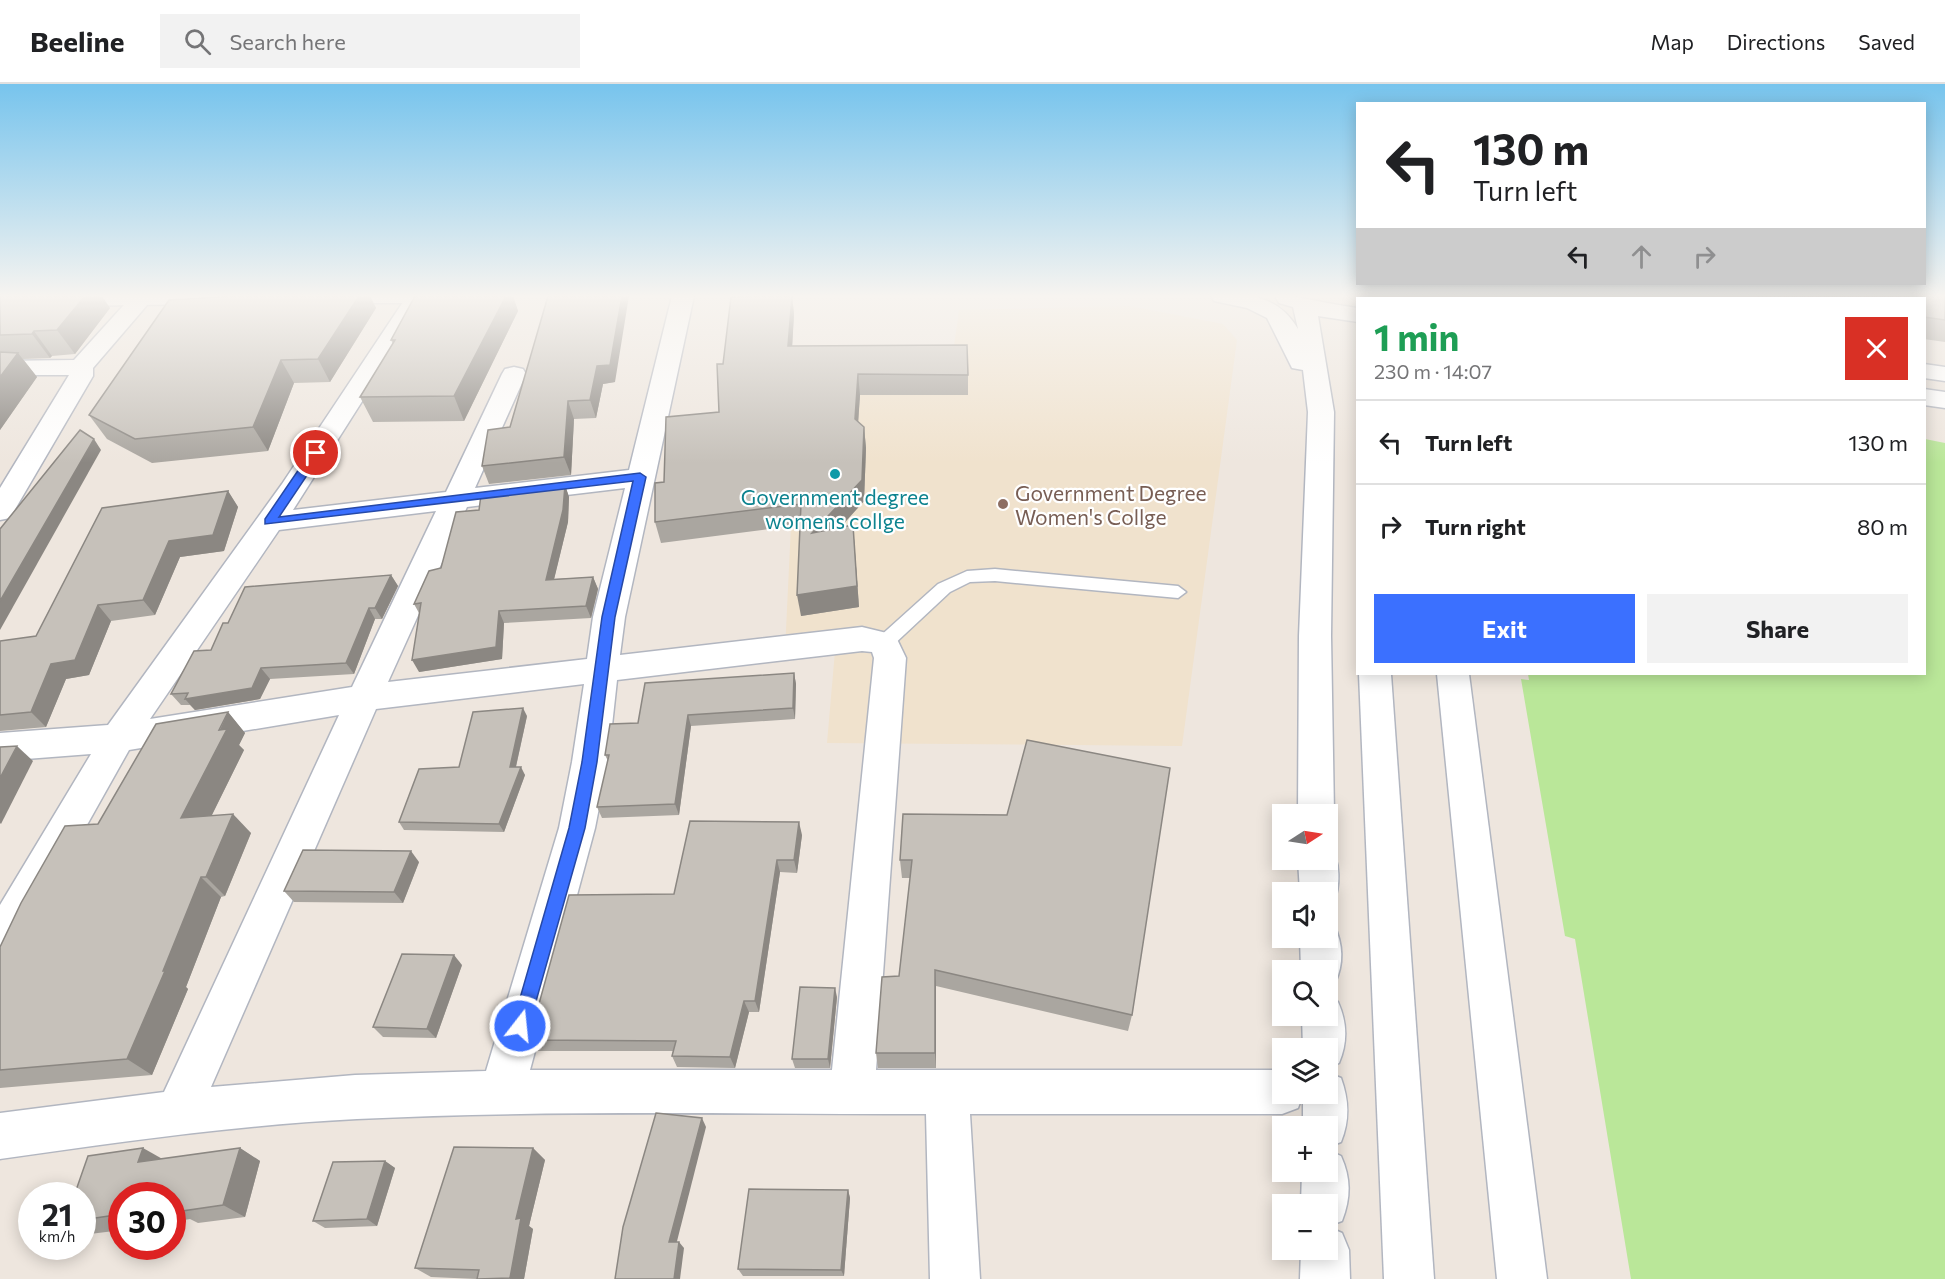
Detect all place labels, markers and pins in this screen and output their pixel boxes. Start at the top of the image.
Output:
pin [290,427,341,478]
marker: Government degree womens collge [828,467,842,481]
place label: Government Degree Women's Collge [1015,480,1207,529]
place label: Government degree womens collge [741,484,929,533]
marker: Government Degree Women's Collge [996,497,1010,511]

